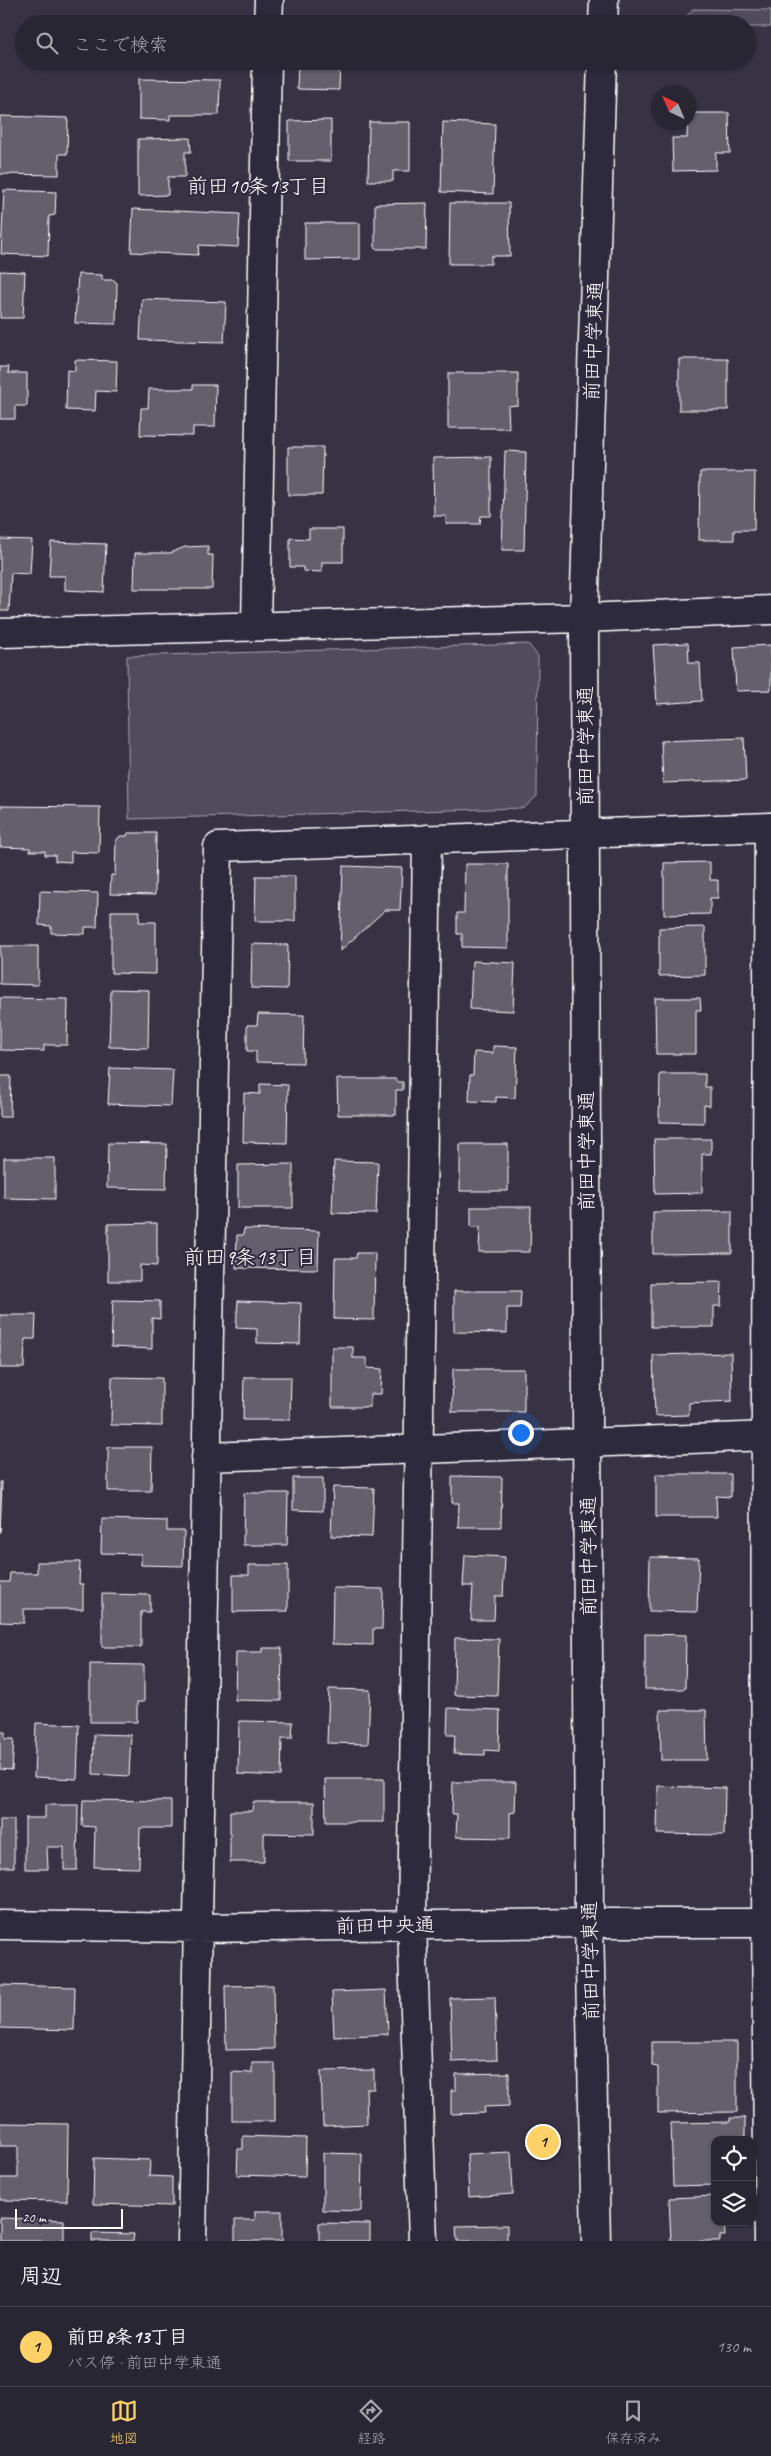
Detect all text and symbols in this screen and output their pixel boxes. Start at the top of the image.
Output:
search box [15,15,756,70]
icon: search [33,29,61,57]
text: ここで検索 [73,33,168,57]
north arrow [651,85,696,130]
district label: 前田10条13丁目 [187,173,329,199]
street label: 前田中学東通 [579,281,608,401]
street label: 前田中学東通 [573,686,598,806]
street label: 前田中学東通 [574,1091,599,1211]
district label: 前田9条13丁目 [183,1244,317,1270]
your location [508,1420,534,1446]
street label: 前田中学東通 [576,1496,601,1616]
street label: 前田中学東通 [577,1901,604,2021]
street label: 前田中央通 [335,1912,435,1939]
pin: 1 [527,2123,559,2161]
map controls [711,2136,756,2226]
button: locate [711,2136,756,2181]
button: layers [711,2181,756,2226]
scale bar [15,2206,122,2229]
text: 20 m [22,2209,46,2226]
text: 周辺 [20,2263,62,2289]
text: 前田8条13丁目 [67,2325,188,2349]
text: 1 [32,2337,40,2357]
text: 130 m [717,2337,751,2357]
text: バス停 · 前田中学東通 [67,2353,222,2373]
tab: 地図 [110,2397,138,2447]
tab: 経路 [357,2397,385,2447]
tab: 保存済み [605,2397,661,2447]

